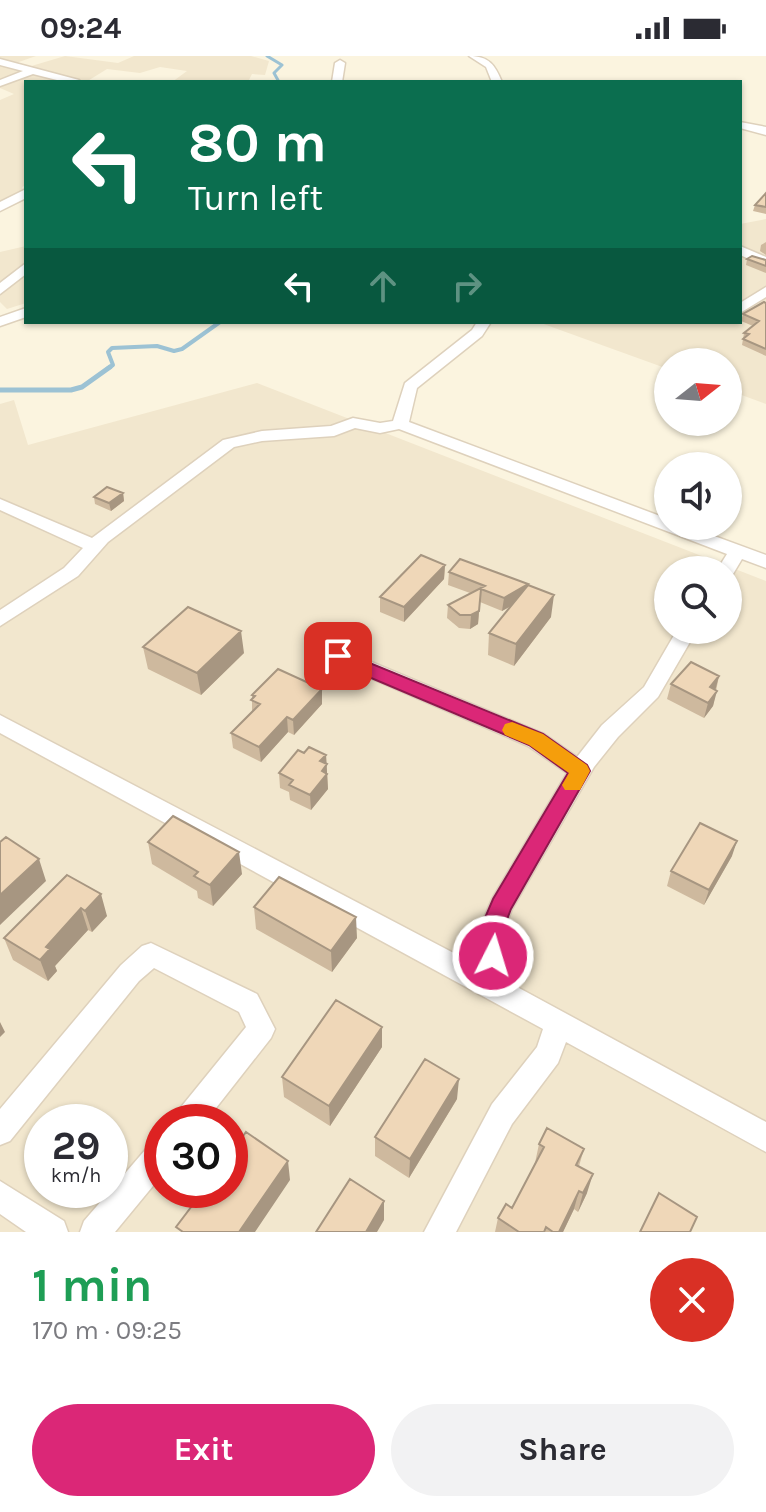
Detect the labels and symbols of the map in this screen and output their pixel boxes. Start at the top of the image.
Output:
north arrow [654,348,742,436]
pin [304,622,372,690]
position arrow [451,914,535,998]
speed limit sign: 30 [144,1104,248,1208]

